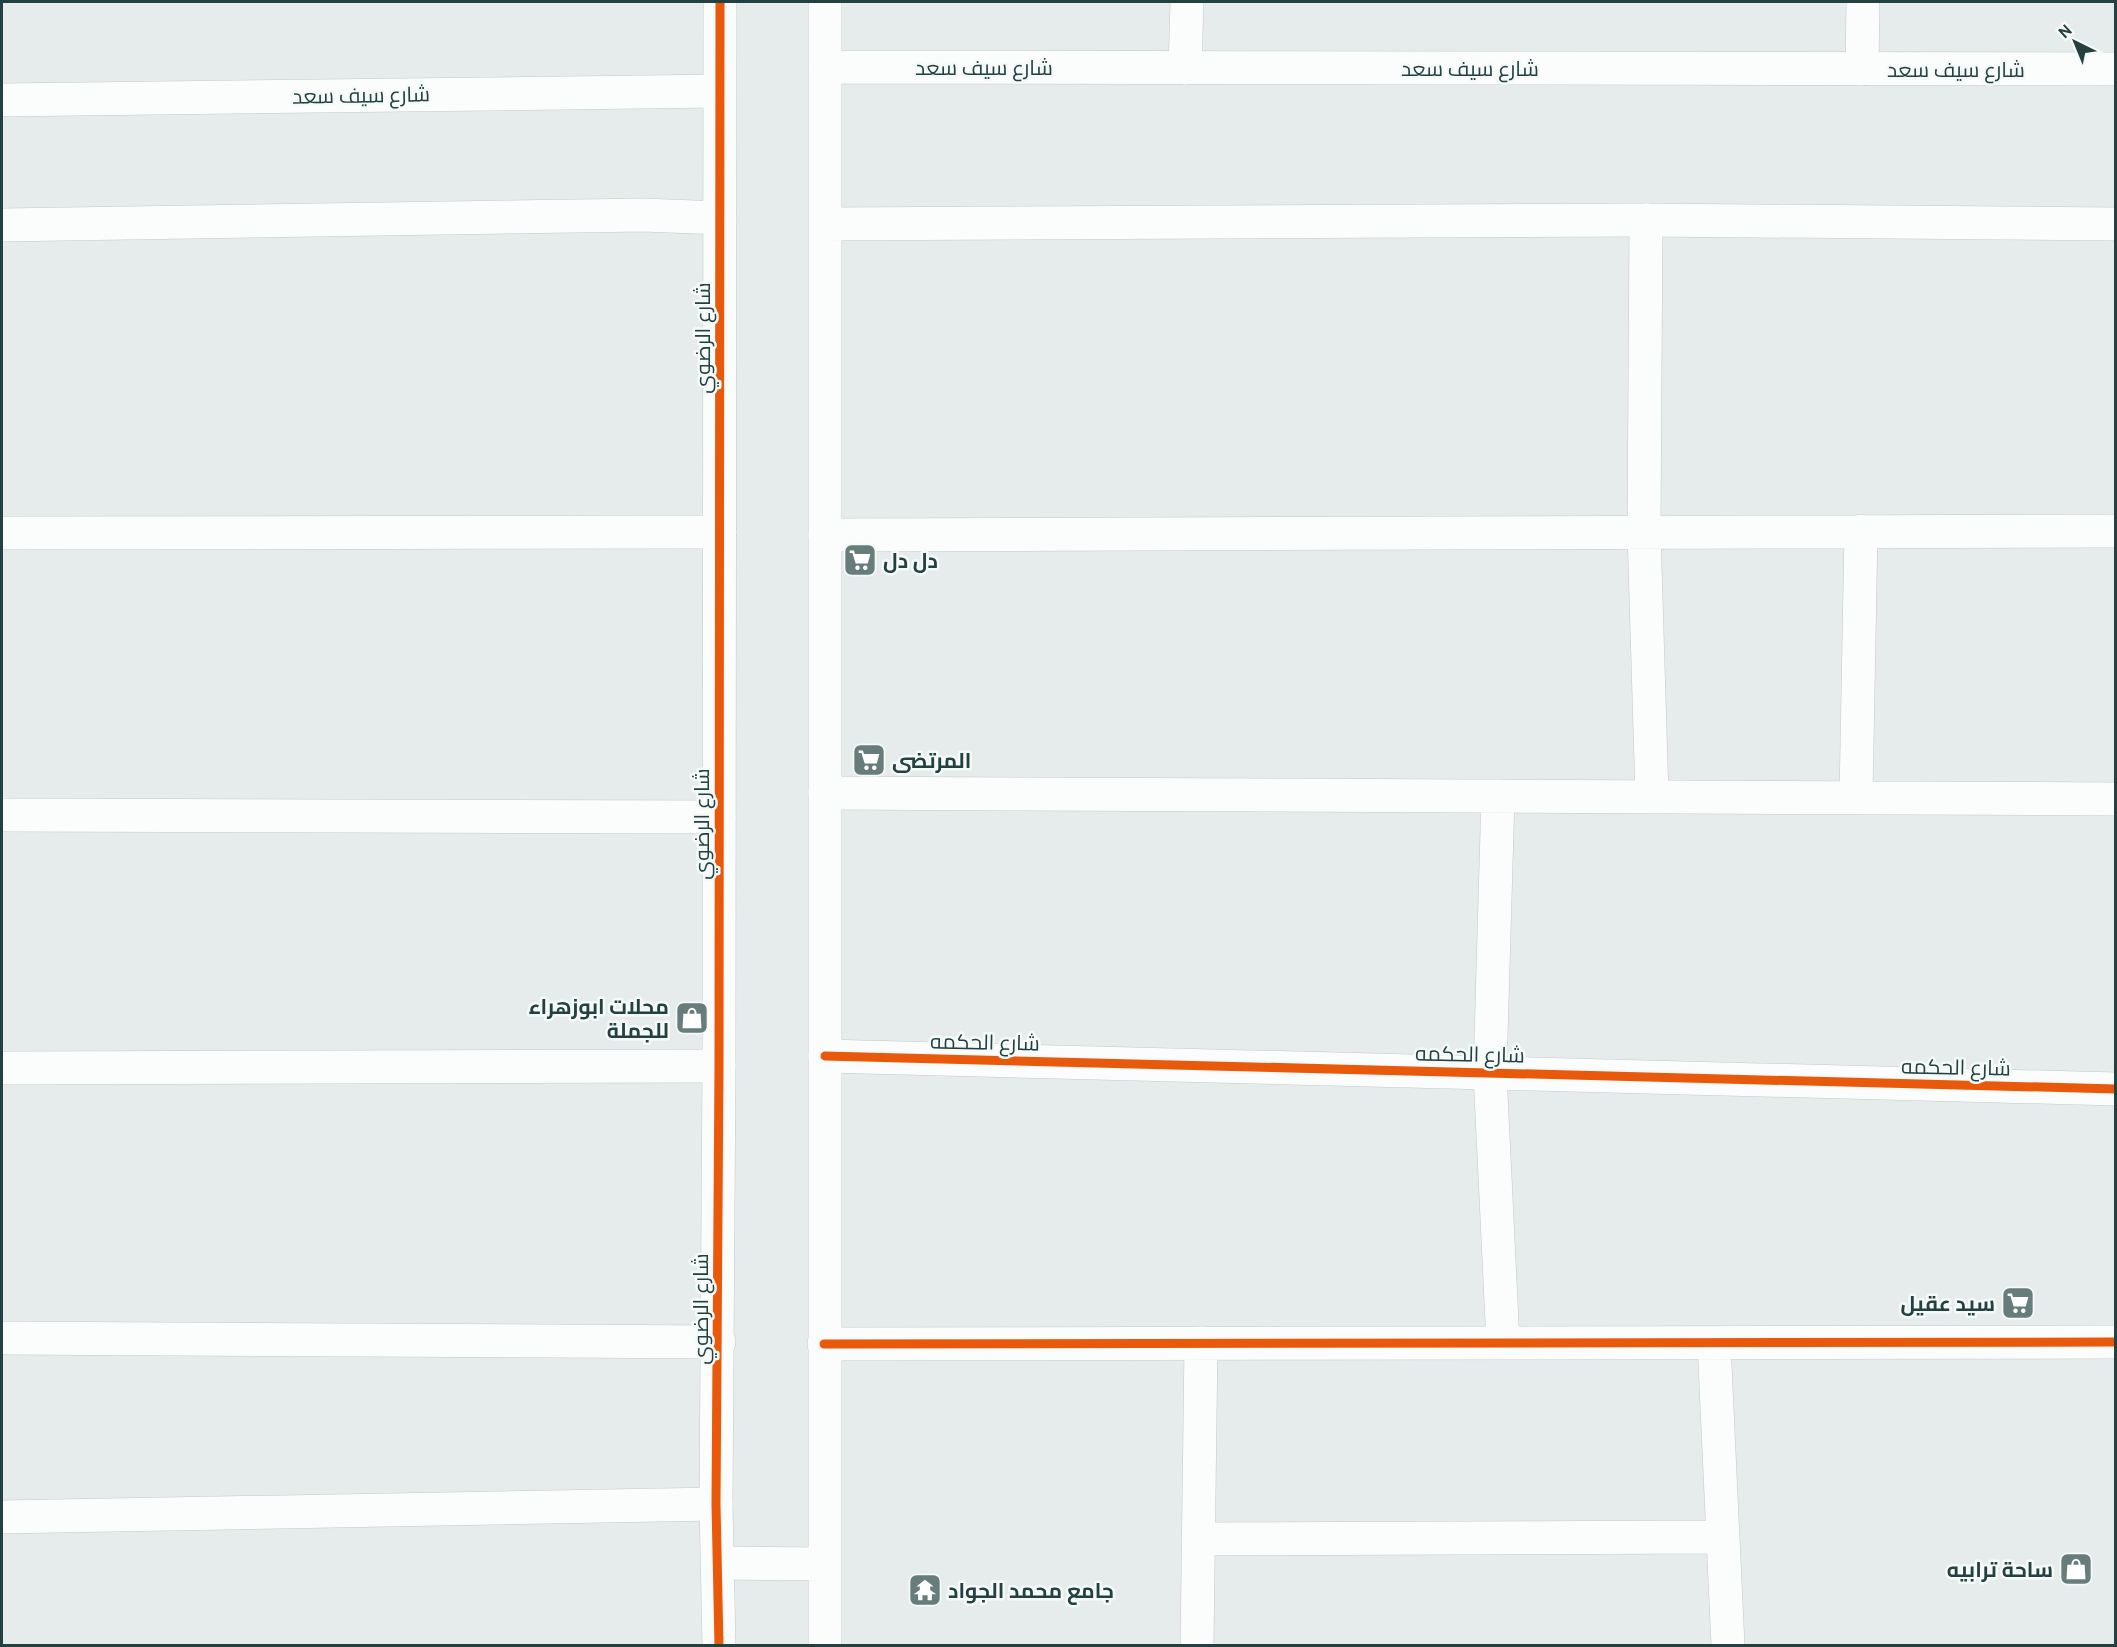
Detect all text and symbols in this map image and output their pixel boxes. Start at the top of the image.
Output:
north arrow [2045,12,2105,72]
text: N [2054,21,2076,42]
street label: شارع سيف سعد [915,55,1053,82]
street label: شارع سيف سعد [1401,56,1539,83]
street label: شارع سيف سعد [1887,57,2025,84]
street label: شارع سيف سعد [292,81,430,111]
street label: شارع الرضوي [690,282,719,394]
supermarket icon: دل دل [842,542,878,578]
place label: دل دل [883,548,938,573]
supermarket icon: المرتضى [851,742,887,778]
place label: المرتضى [892,748,971,773]
street label: شارع الرضوي [689,768,718,880]
place label: محلات ابوزهراء للجملة [528,994,669,1043]
shop icon: محلات ابوزهراء للجملة [674,1000,710,1036]
street label: شارع الحكمه [930,1029,1040,1057]
street label: شارع الحكمه [1415,1041,1525,1069]
street label: شارع الحكمه [1901,1054,2011,1082]
street label: شارع الرضوي [688,1253,717,1365]
supermarket icon: سيد عقيل [2000,1285,2036,1321]
place label: سيد عقيل [1901,1291,1995,1316]
shop icon: ساحة ترابيه [2058,1551,2094,1587]
place label: ساحة ترابيه [1947,1557,2053,1582]
temple icon: جامع محمد الجواد [907,1572,943,1608]
place label: جامع محمد الجواد [948,1578,1114,1605]

